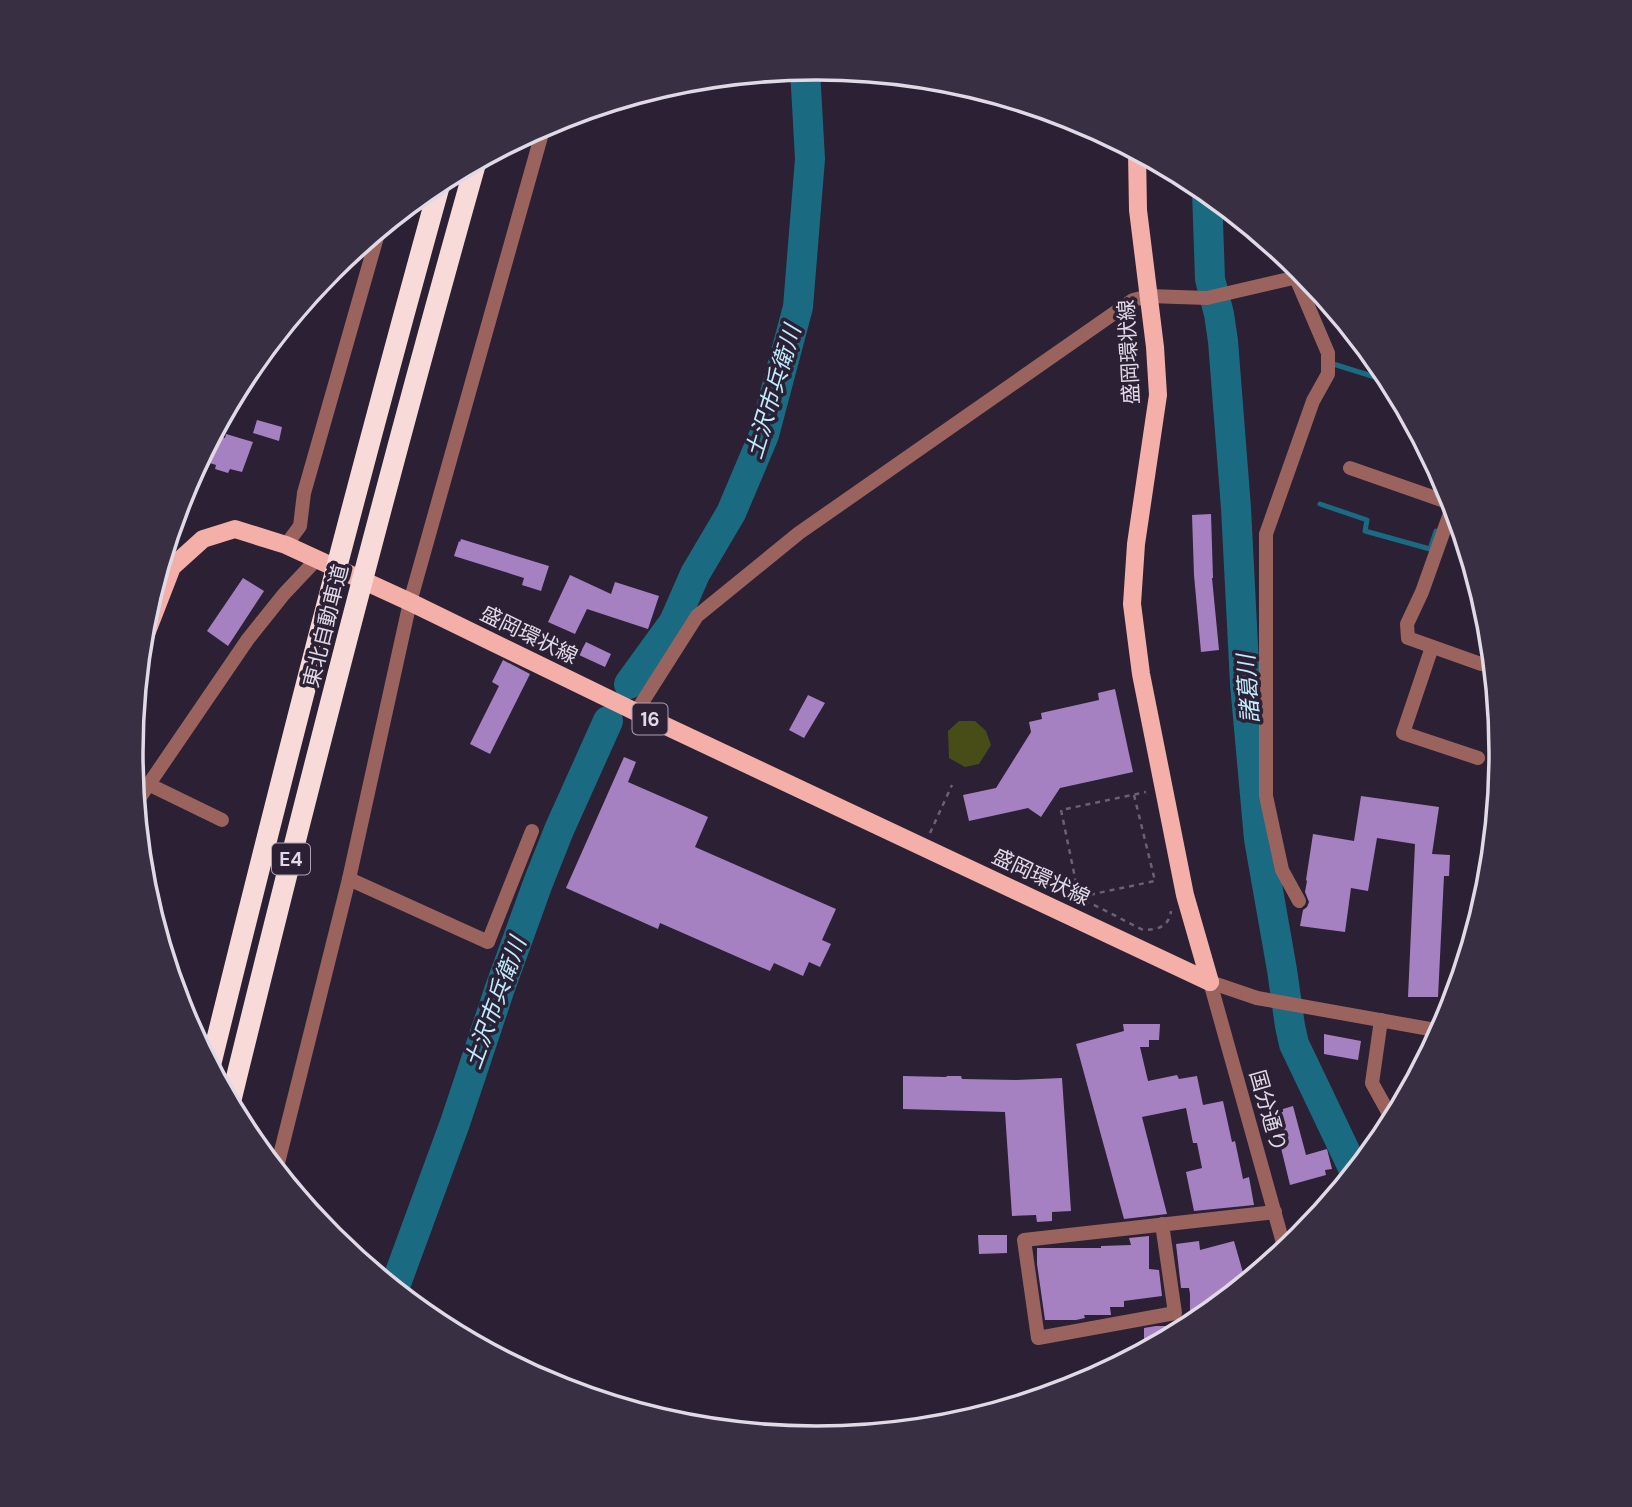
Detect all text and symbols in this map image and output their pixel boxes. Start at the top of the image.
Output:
street label: 盛岡環状線 [1112,299,1146,405]
water label: 土沢市兵衛川 [738,319,808,462]
street label: 東北自動車道 [297,561,355,691]
street label: 盛岡環状線 [476,599,582,671]
water label: 諸葛川 [1230,651,1265,724]
road number: 16 [632,704,668,734]
street label: 盛岡環状線 [988,842,1094,912]
road number: E4 [272,844,310,874]
water label: 土沢市兵衛川 [457,930,534,1073]
street label: 国分通り [1243,1067,1293,1155]

